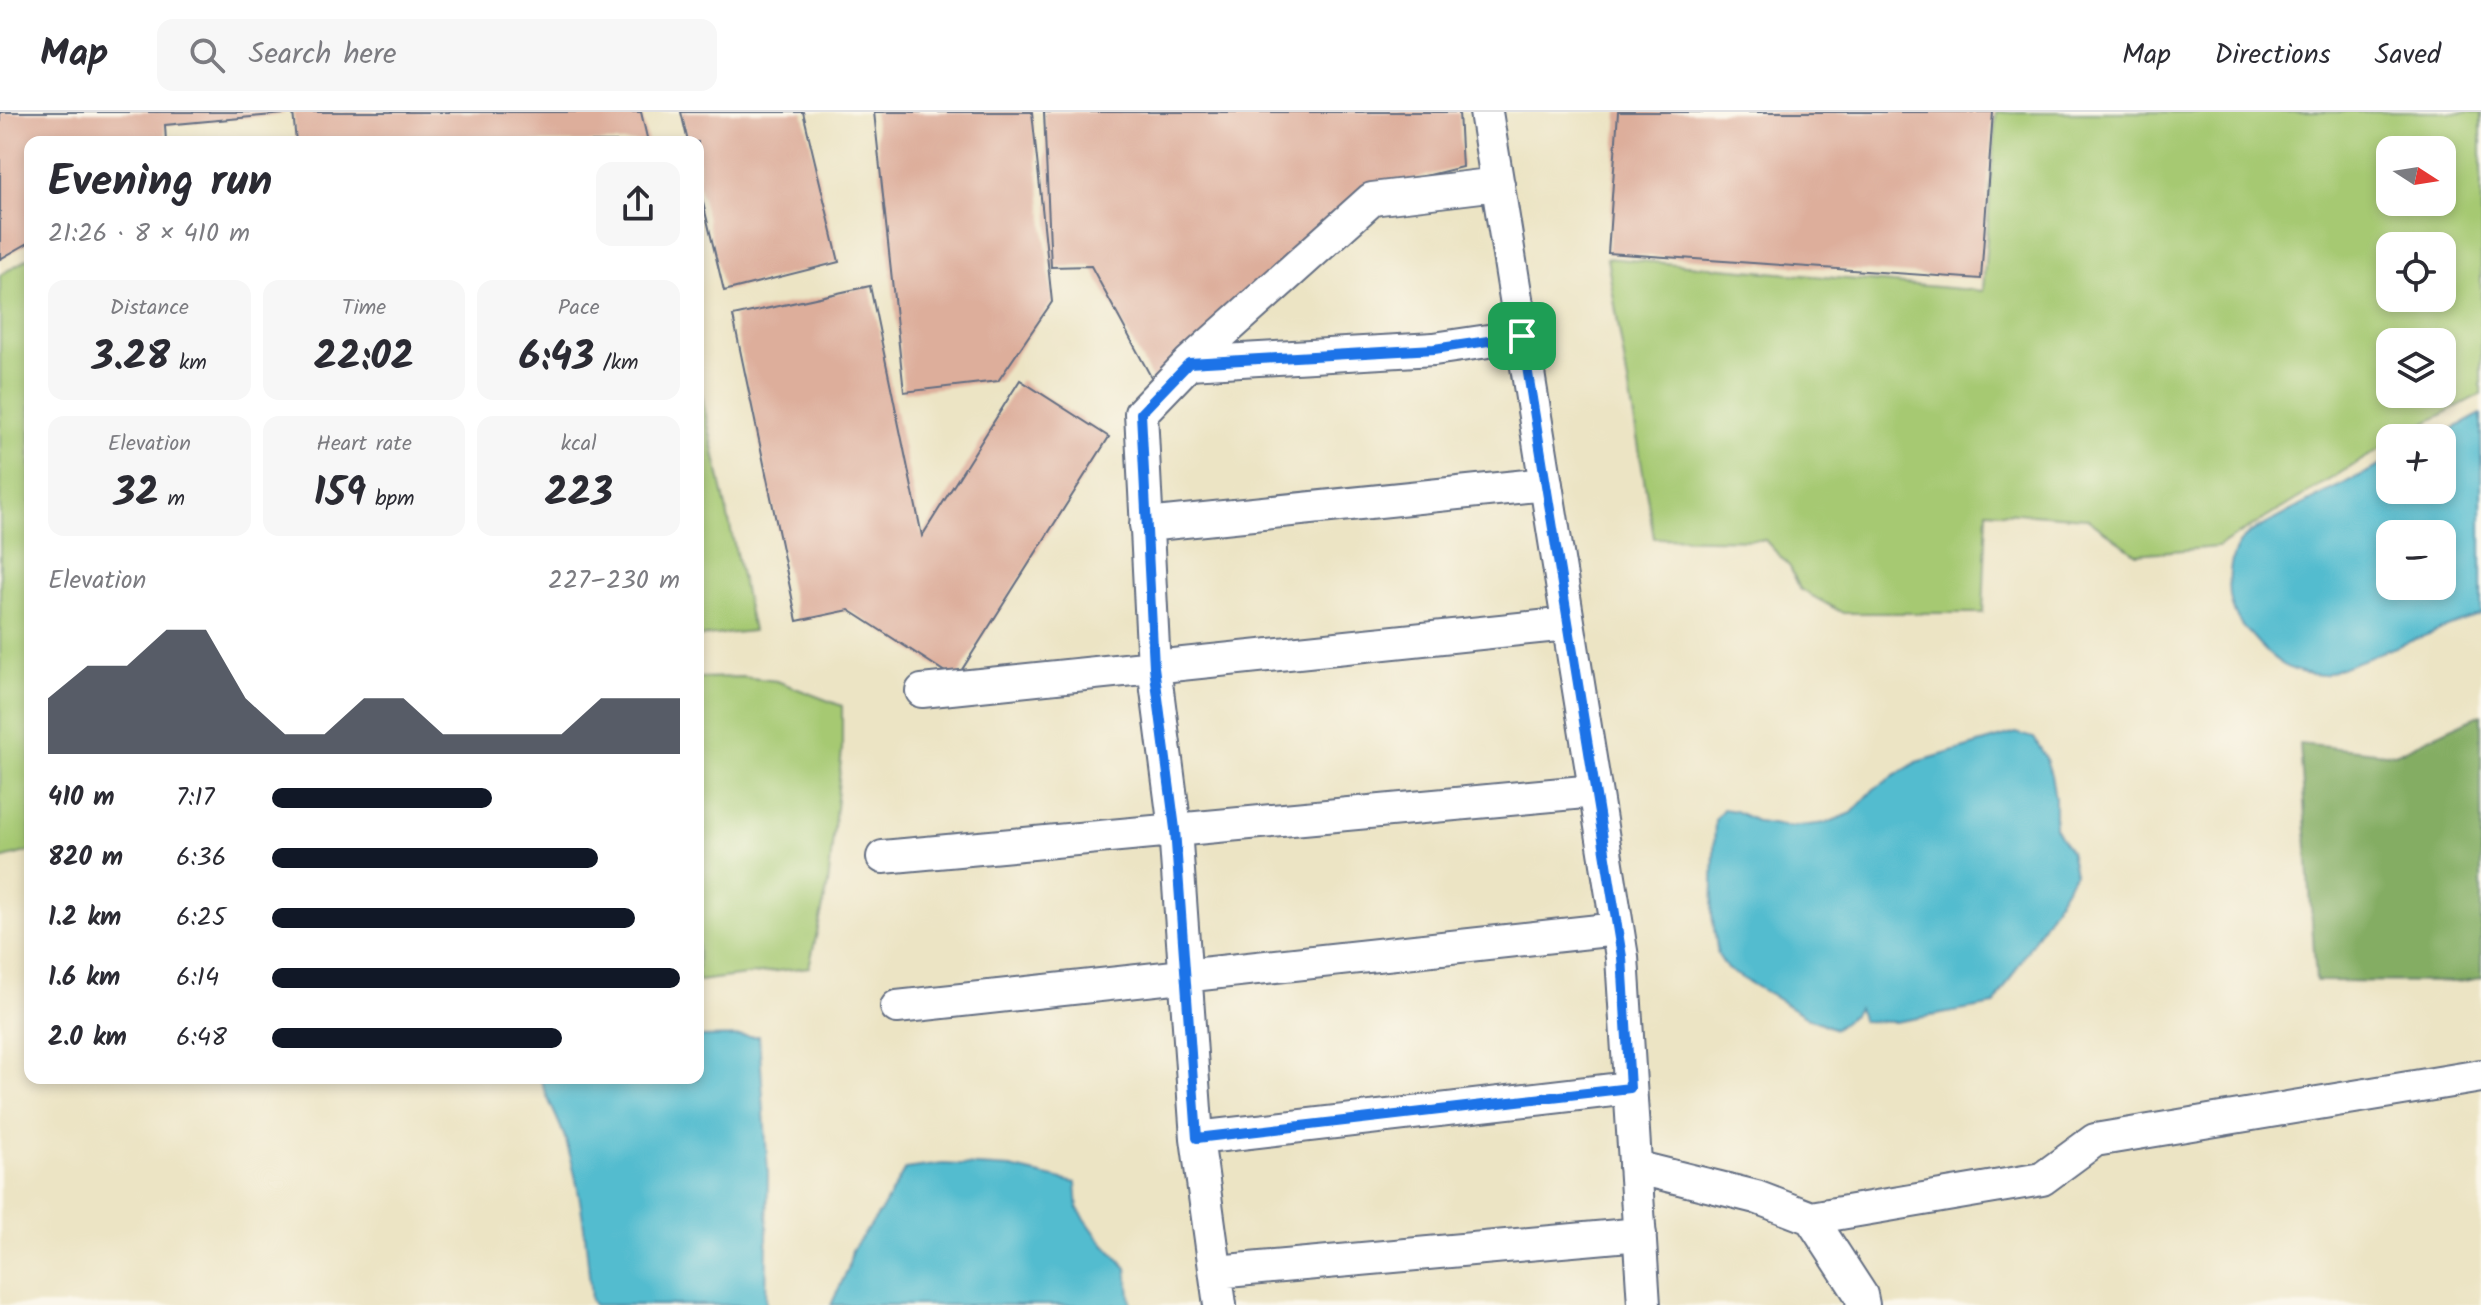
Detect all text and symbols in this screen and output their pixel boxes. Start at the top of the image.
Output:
search box [157,19,717,91]
text: Map [40,25,109,85]
text: Search here [249,31,396,79]
icon: search [185,33,229,77]
text: Map [2122,33,2171,78]
text: Directions [2215,33,2331,78]
text: Saved [2375,33,2441,78]
north arrow [2376,136,2456,216]
map controls [2376,136,2456,600]
text: Evening run [48,148,272,218]
button: share [596,162,680,246]
text: 21:26 · 8 × 410 m [48,213,250,255]
button: locate [2376,232,2456,312]
text: Distance [110,291,189,326]
text: Time [342,291,386,326]
text: Pace [558,291,600,326]
pin [1488,302,1556,370]
icon: arrive [1500,314,1544,358]
text: 3.28 [92,326,170,390]
text: 22:02 [314,326,414,390]
text: 6:43 [519,326,594,390]
button: layers [2376,328,2456,408]
text: km [170,346,207,381]
text: /km [594,346,638,381]
button: + [2376,424,2456,504]
text: Elevation [108,427,191,462]
text: Heart rate [316,427,412,462]
text: kcal [561,427,597,462]
text: 32 [114,462,159,526]
text: 159 [314,462,366,526]
text: 223 [544,462,613,526]
text: m [159,482,185,517]
text: bpm [366,482,414,517]
button: − [2376,520,2456,600]
text: Elevation [48,560,146,602]
text: 227–230 m [548,560,680,602]
text: 410 m [48,777,115,819]
text: 7:17 [176,777,215,819]
text: 820 m [48,837,123,879]
text: 6:36 [176,837,226,879]
text: 1.2 km [48,897,121,939]
text: 6:25 [176,897,226,939]
text: 1.6 km [48,957,120,999]
text: 6:14 [176,957,219,999]
text: 2.0 km [48,1017,127,1059]
text: 6:48 [176,1017,227,1059]

